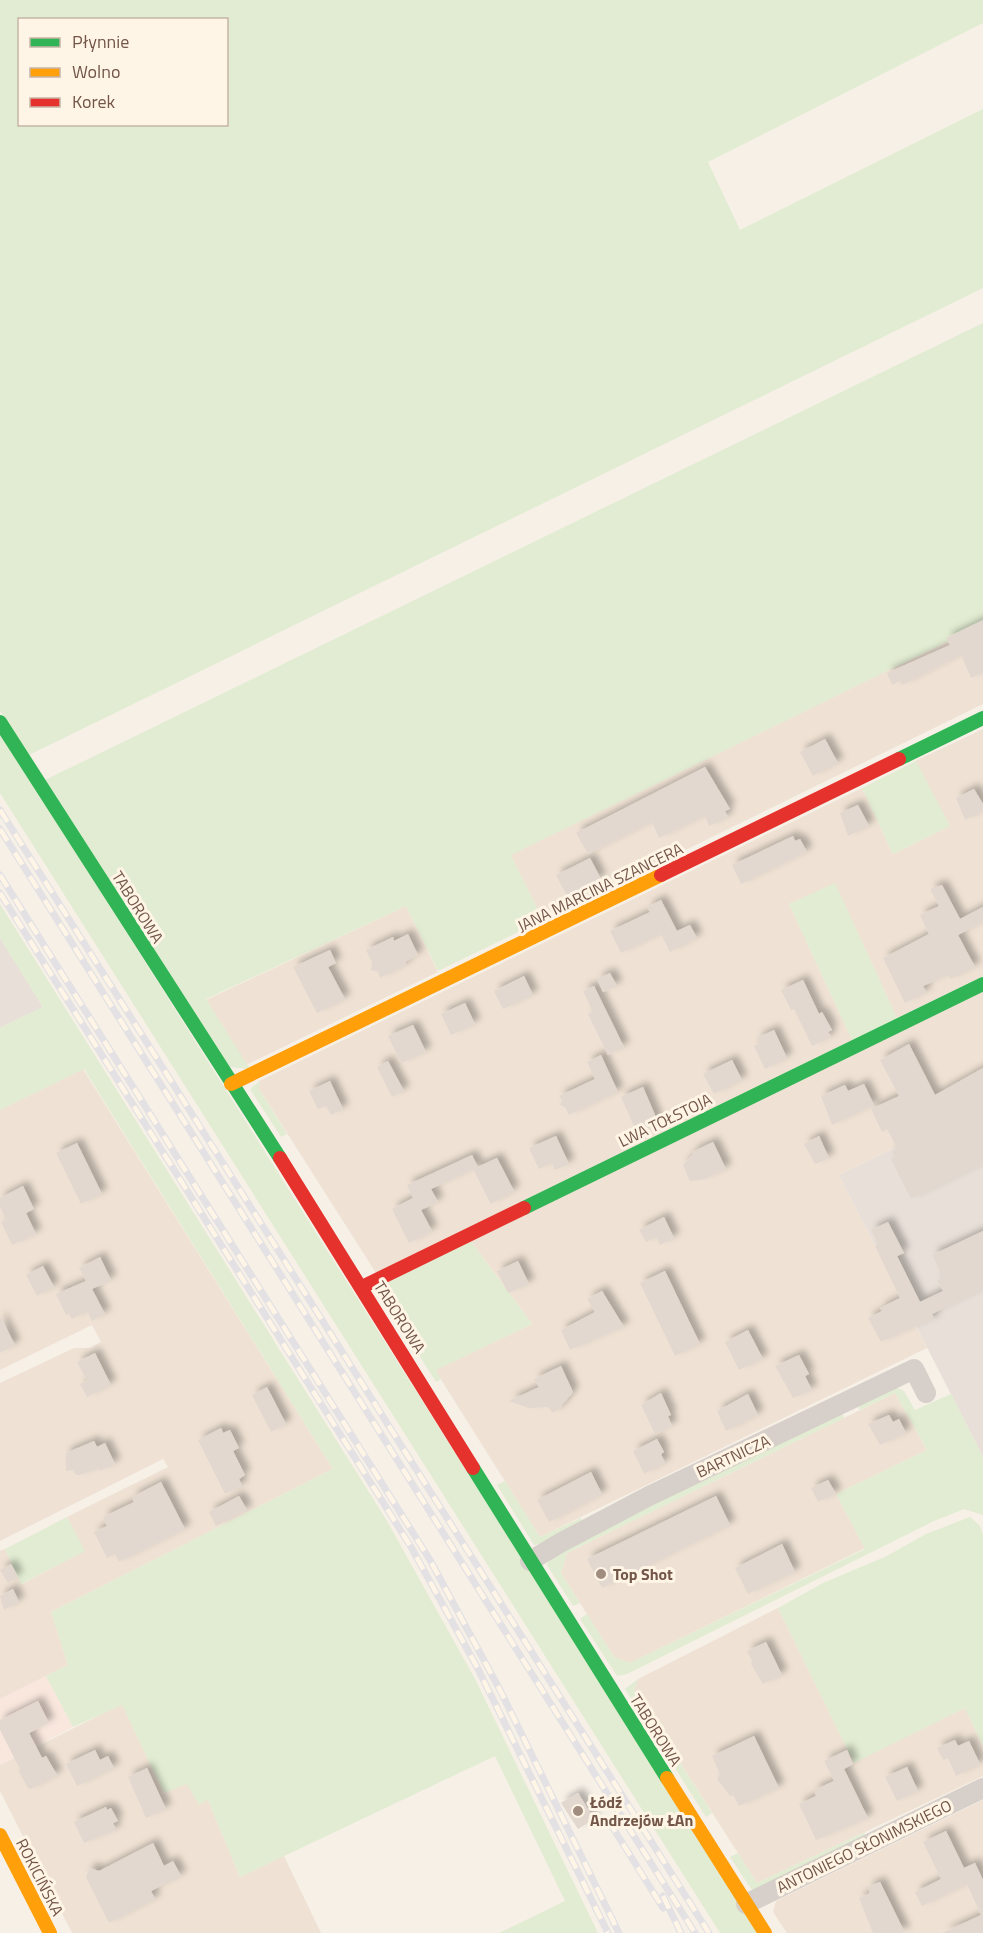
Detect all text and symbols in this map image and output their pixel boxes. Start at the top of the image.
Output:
legend [18,18,228,126]
text: Płynnie [72,28,129,55]
text: Wolno [72,58,120,85]
text: Korek [72,88,116,115]
street label: JANA MARCINA SZANCERA [513,836,687,938]
street label: TABOROWA [106,866,170,948]
street label: LWA TOŁSTOJA [614,1087,716,1153]
street label: TABOROWA [368,1276,432,1358]
street label: BARTNICZA [692,1428,774,1484]
place label: Top Shot [613,1562,673,1586]
marker: Top Shot [594,1567,608,1581]
street label: TABOROWA [624,1689,688,1771]
place label: Łódź Andrzejów ŁAn [589,1790,693,1832]
street label: ANTONIEGO SŁONIMSKIEGO [772,1793,956,1899]
marker: Łódź Andrzejów ŁAn [571,1804,585,1818]
street label: ROKICIŃSKA [10,1834,70,1920]

